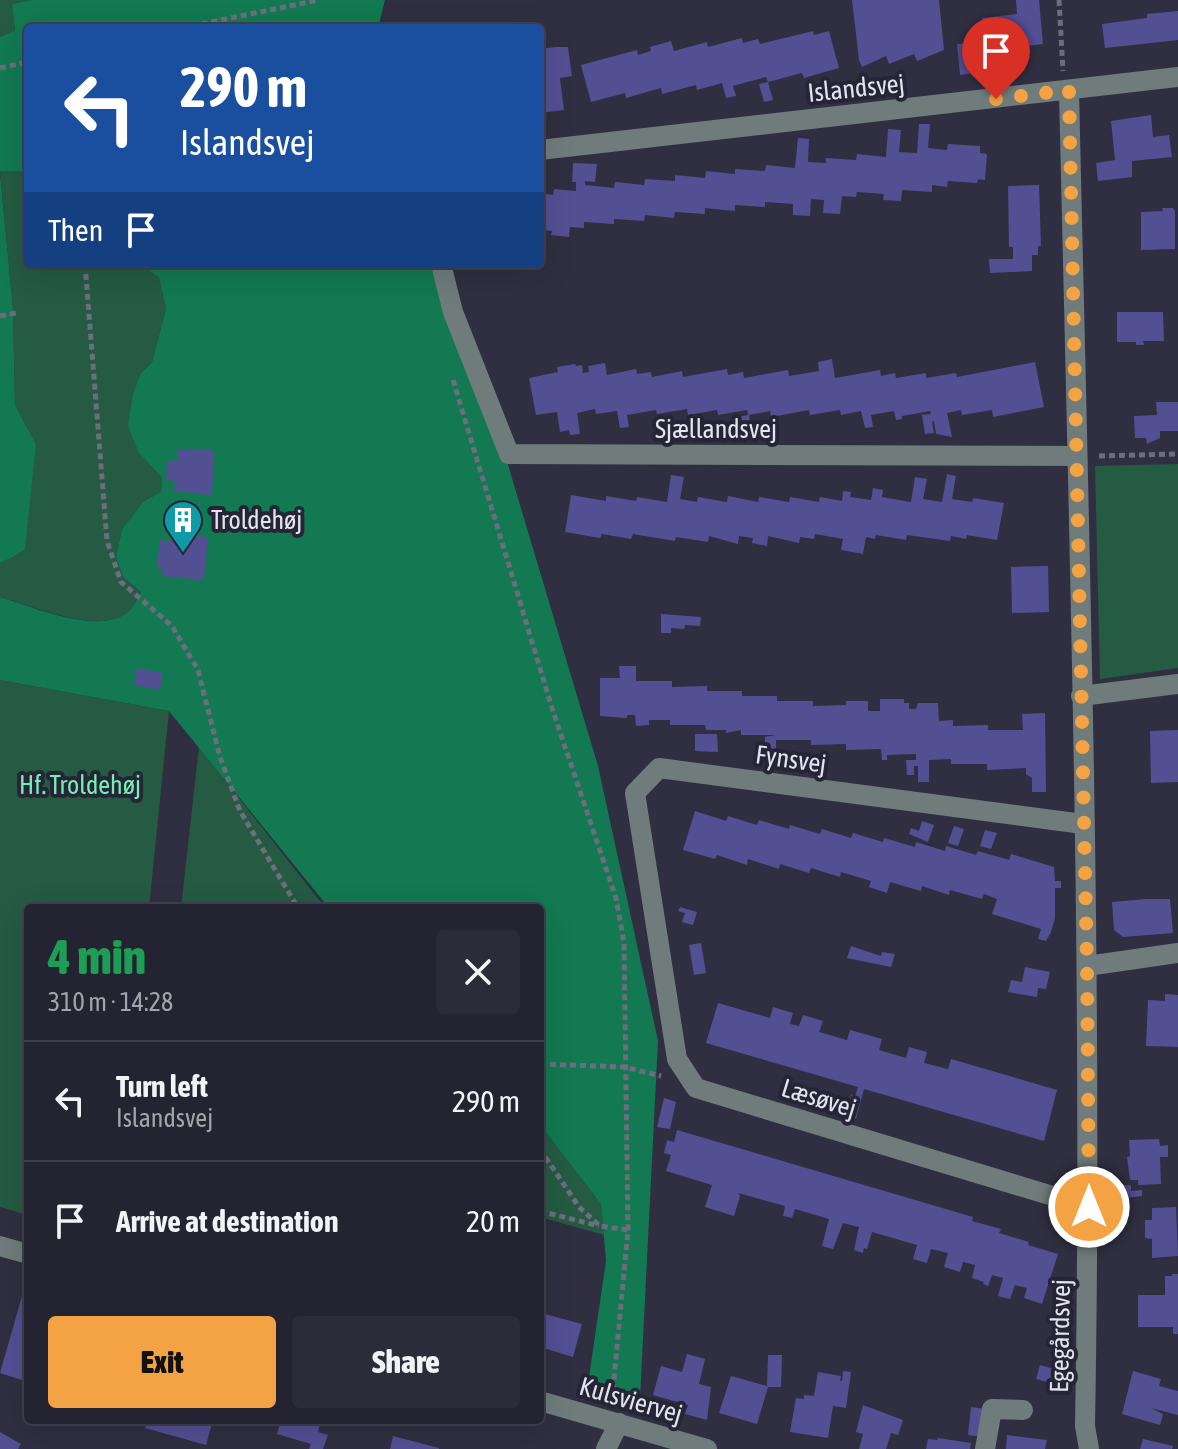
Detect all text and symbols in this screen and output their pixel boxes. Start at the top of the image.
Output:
pin [962,17,1030,99]
icon: arrive [974,29,1018,73]
text: 290 m [180,55,307,119]
icon: left [48,56,152,160]
street label: Islandsvej [806,68,906,108]
text: Islandsvej [180,121,315,163]
icon: arrive [119,208,163,252]
text: Then [48,213,103,247]
street label: Sjællandsvej [655,414,777,444]
building icon: Troldehøj [162,499,204,554]
place label: Troldehøj [211,505,302,535]
street label: Fynsvej [754,739,828,779]
park label: Hf. Troldehøj [19,770,141,800]
text: 4 min [48,929,146,984]
button: close [436,930,520,1014]
text: 310 m · 14:28 [48,987,173,1017]
text: Turn left [116,1069,208,1103]
street label: Læsøvej [778,1072,860,1124]
icon: left [48,1079,92,1123]
text: 290 m [452,1084,520,1118]
text: Islandsvej [116,1103,213,1133]
position arrow [1047,1165,1131,1249]
icon: arrive [48,1199,92,1243]
text: Arrive at destination [116,1204,338,1238]
text: 20 m [466,1204,520,1238]
street label: Egegårdsvej [1044,1279,1076,1393]
button: Exit [48,1316,276,1408]
button: Share [292,1316,520,1408]
street label: Kulsviervej [576,1371,686,1429]

